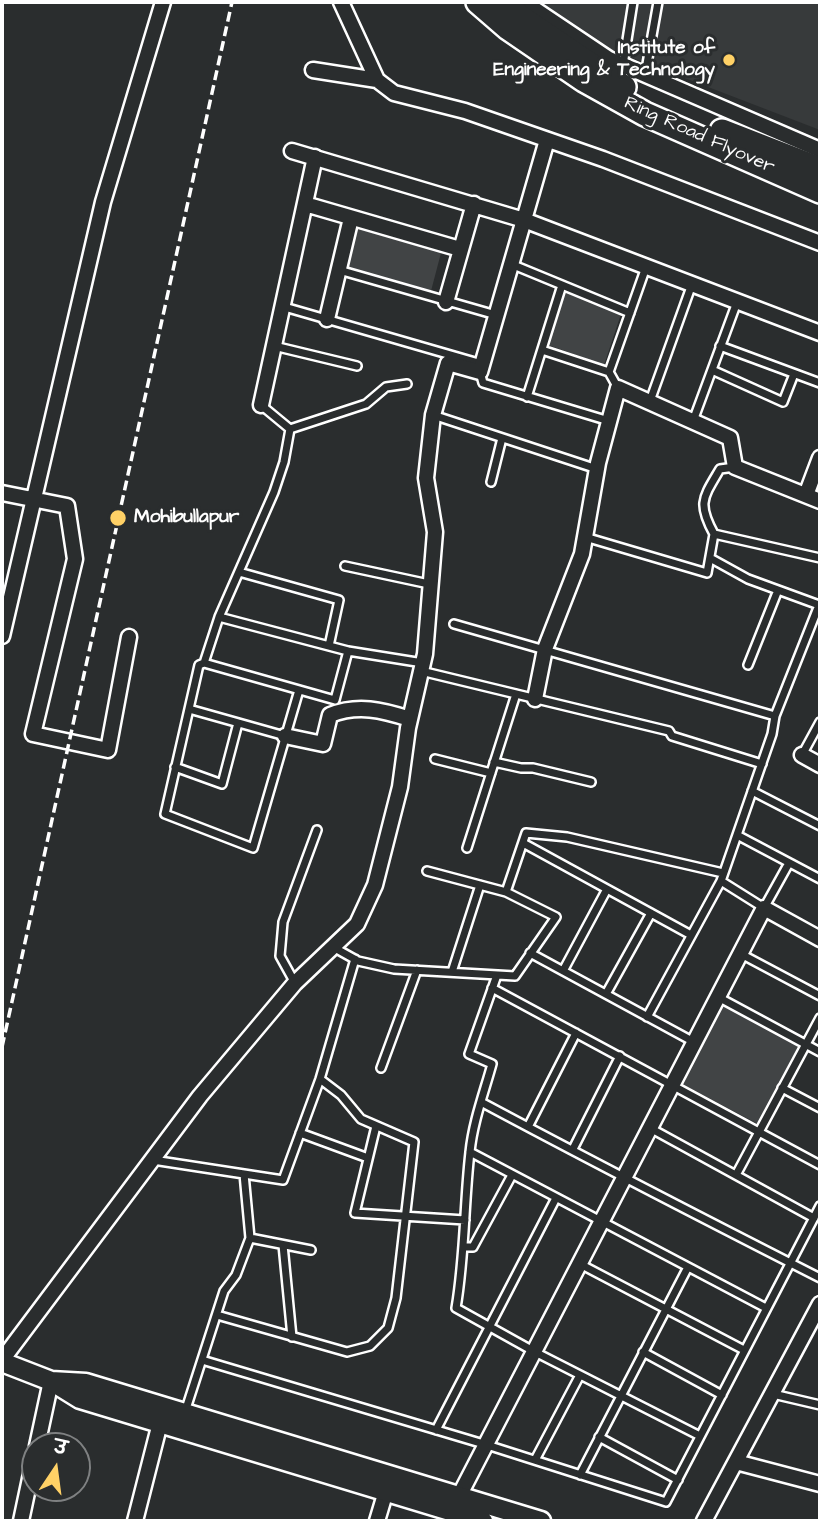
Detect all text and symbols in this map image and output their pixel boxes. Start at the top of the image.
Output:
place label: Institute of Engineering & Technology [493,38,715,82]
marker: Institute of Engineering & Technology [721,52,737,68]
street label: Ring Road Flyover [620,93,778,179]
place label: Mohibullapur [134,507,239,529]
marker: Mohibullapur [108,508,128,528]
north arrow [21,1432,91,1502]
text: उ [51,1433,70,1463]

